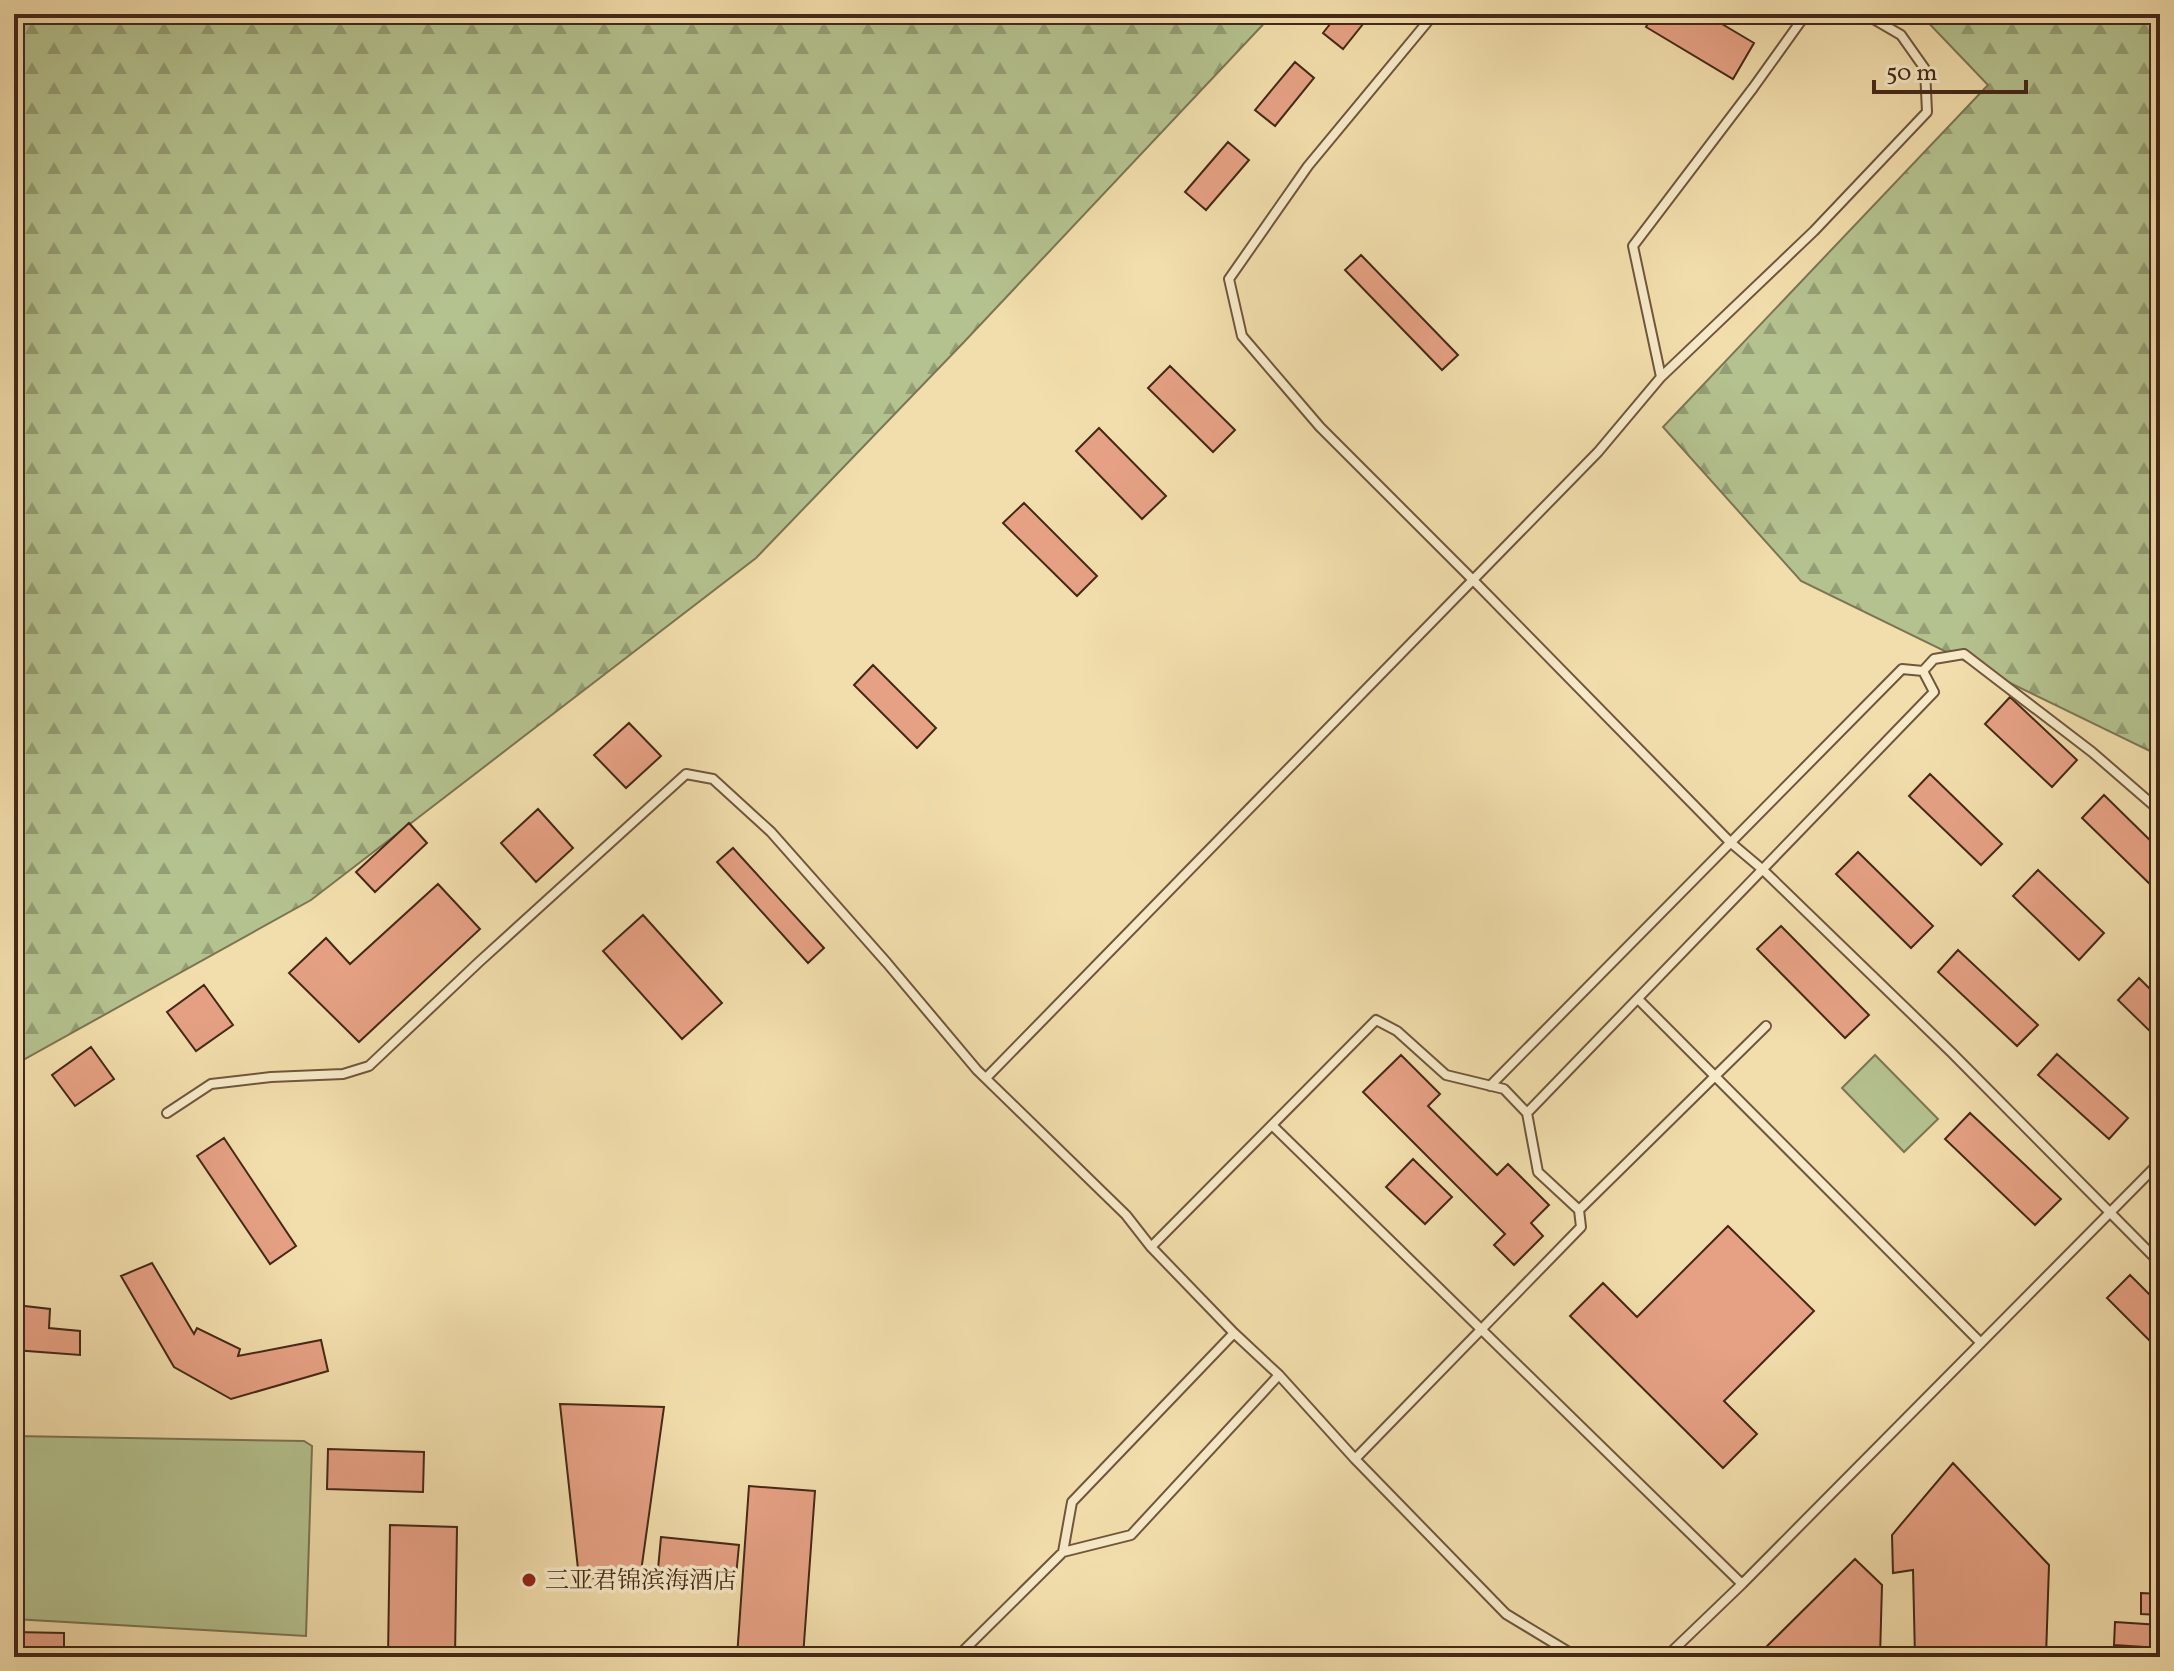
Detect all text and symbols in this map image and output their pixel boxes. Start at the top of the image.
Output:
scale bar [1874,44,2026,94]
text: 50 m [1886,57,1938,91]
place label: 三亚君锦滨海酒店 [545,1565,737,1599]
marker: 三亚君锦滨海酒店 [520,1571,538,1589]

